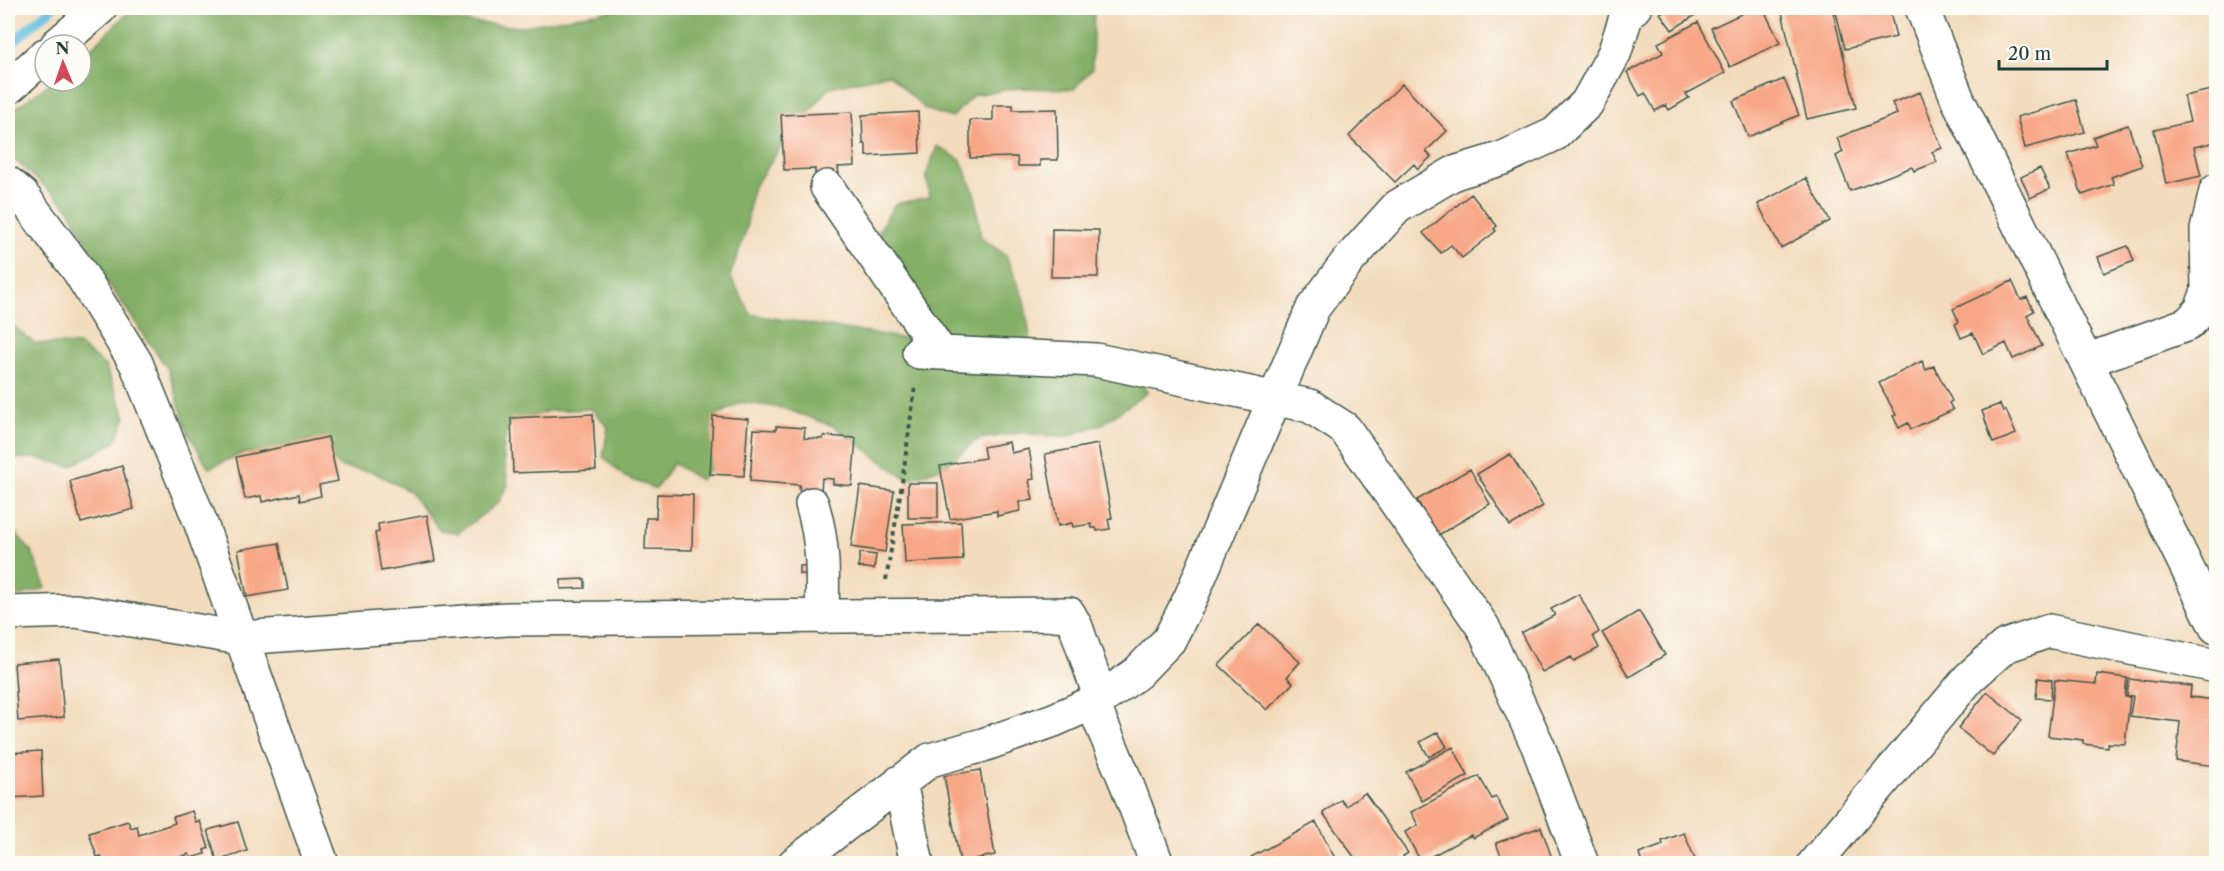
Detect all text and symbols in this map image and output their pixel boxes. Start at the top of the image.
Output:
north arrow [33,33,93,93]
scale bar [1999,33,2107,71]
text: N [55,38,70,58]
text: 20 m [2008,43,2052,65]

